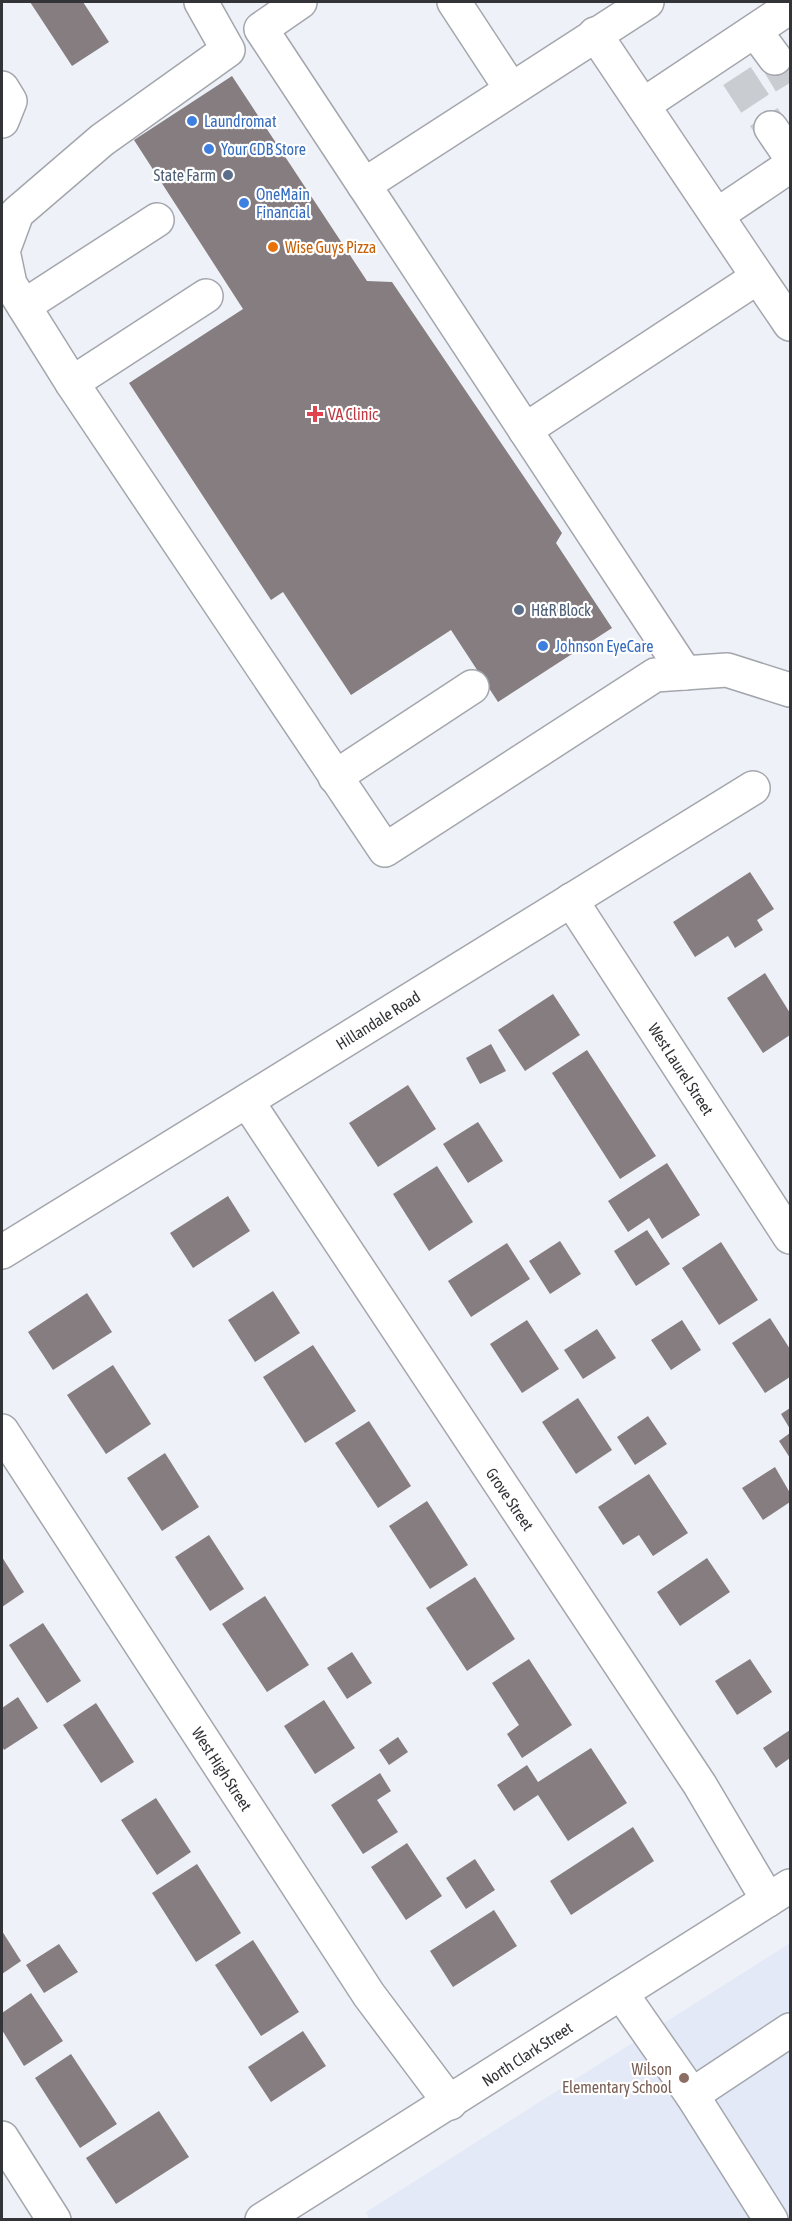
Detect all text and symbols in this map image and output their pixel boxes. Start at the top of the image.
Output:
place label: Laundromat [204,112,277,130]
marker: Laundromat [185,114,199,128]
place label: Your CDB Store [221,140,306,158]
marker: Your CDB Store [202,142,216,156]
place label: State Farm [154,166,216,184]
marker: State Farm [221,168,235,182]
place label: OneMain Financial [256,185,311,221]
marker: OneMain Financial [237,196,251,210]
place label: Wise Guys Pizza [285,238,376,257]
marker: Wise Guys Pizza [266,240,280,254]
marker: VA Clinic [306,405,324,423]
place label: VA Clinic [328,405,378,423]
place label: H&R Block [531,601,591,619]
marker: H&R Block [512,603,526,617]
place label: Johnson EyeCare [555,637,653,656]
marker: Johnson EyeCare [536,639,550,653]
street label: Hillandale Road [333,987,423,1053]
street label: West Laurel Street [645,1020,718,1119]
street label: Grove Street [483,1464,538,1534]
street label: West High Street [188,1724,256,1815]
street label: North Clark Street [478,2018,576,2090]
place label: Wilson Elementary School [562,2060,673,2097]
marker: Wilson Elementary School [677,2071,691,2085]

